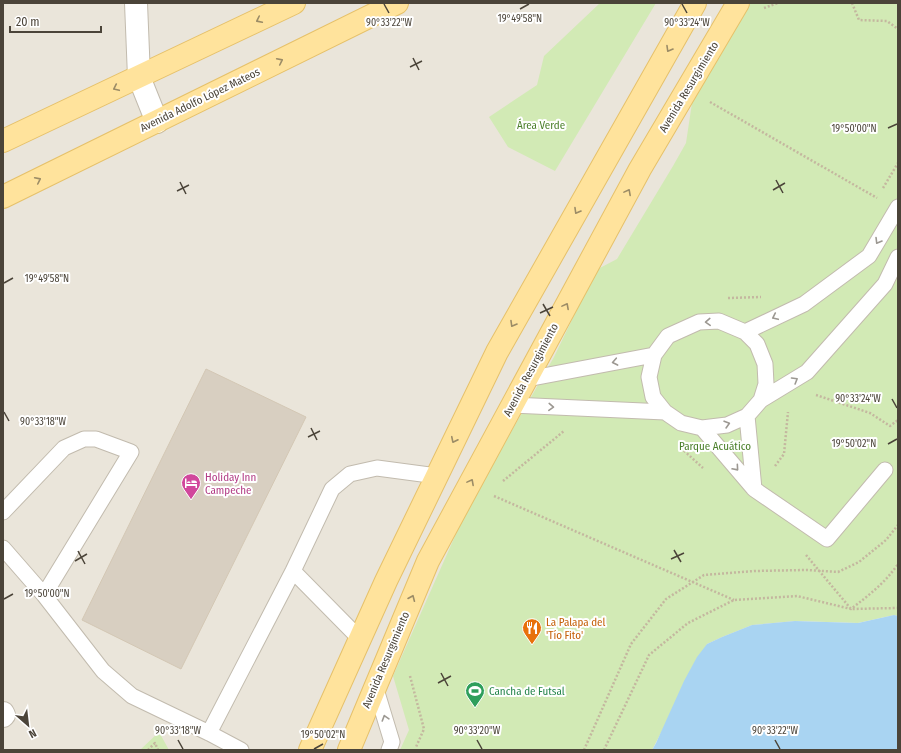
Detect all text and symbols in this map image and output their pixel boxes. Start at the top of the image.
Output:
scale bar [10,8,101,34]
text: 19°49'58"N [498,13,542,25]
text: 20 m [16,15,40,29]
one-way arrow [256,15,263,23]
text: 90°33'22"W [366,17,412,29]
text: 90°33'24"W [664,17,710,29]
street label: Avenida Resurgimiento [657,39,721,135]
one-way arrow [666,45,673,52]
one-way arrow [276,58,283,66]
street label: Avenida Adolfo López Mateos [138,65,262,135]
one-way arrow [113,83,121,91]
park label: Área Verde [517,118,565,132]
text: 19°50'00"N [831,123,877,135]
one-way arrow [34,177,41,185]
one-way arrow [623,188,631,196]
one-way arrow [574,207,581,214]
one-way arrow [876,237,883,244]
text: 19°49'58"N [25,273,69,285]
one-way arrow [561,303,569,310]
one-way arrow [772,312,780,320]
one-way arrow [705,317,711,326]
one-way arrow [510,320,517,327]
street label: Avenida Resurgimiento [501,321,561,419]
one-way arrow [612,358,619,366]
one-way arrow [791,377,798,384]
text: 90°33'24"W [835,393,881,405]
one-way arrow [548,402,554,411]
text: 90°33'18"W [20,416,66,428]
one-way arrow [724,420,731,429]
one-way arrow [451,436,459,443]
text: 19°50'02"N [832,438,876,450]
park label: Parque Acuático [679,440,751,453]
one-way arrow [732,463,739,471]
place label: Holiday Inn Campeche [205,471,256,497]
hotel icon: Holiday Inn Campeche [180,472,202,500]
one-way arrow [466,479,474,486]
text: 19°50'00"N [24,588,70,600]
one-way arrow [408,594,416,601]
street label: Avenida Resurgimiento [360,610,412,710]
place label: La Palapa del 'Tío Fito' [546,616,606,642]
restaurant icon: La Palapa del 'Tío Fito' [521,617,543,645]
sports icon: Cancha de Futsal [464,680,486,708]
place label: Cancha de Futsal [489,685,565,698]
north arrow [8,705,48,745]
one-way arrow [381,715,390,722]
text: 90°33'18"W [155,725,201,737]
text: 90°33'20"W [454,725,501,737]
text: 90°33'22"W [752,725,798,737]
text: N [26,726,38,741]
text: 19°50'02"N [301,729,345,741]

